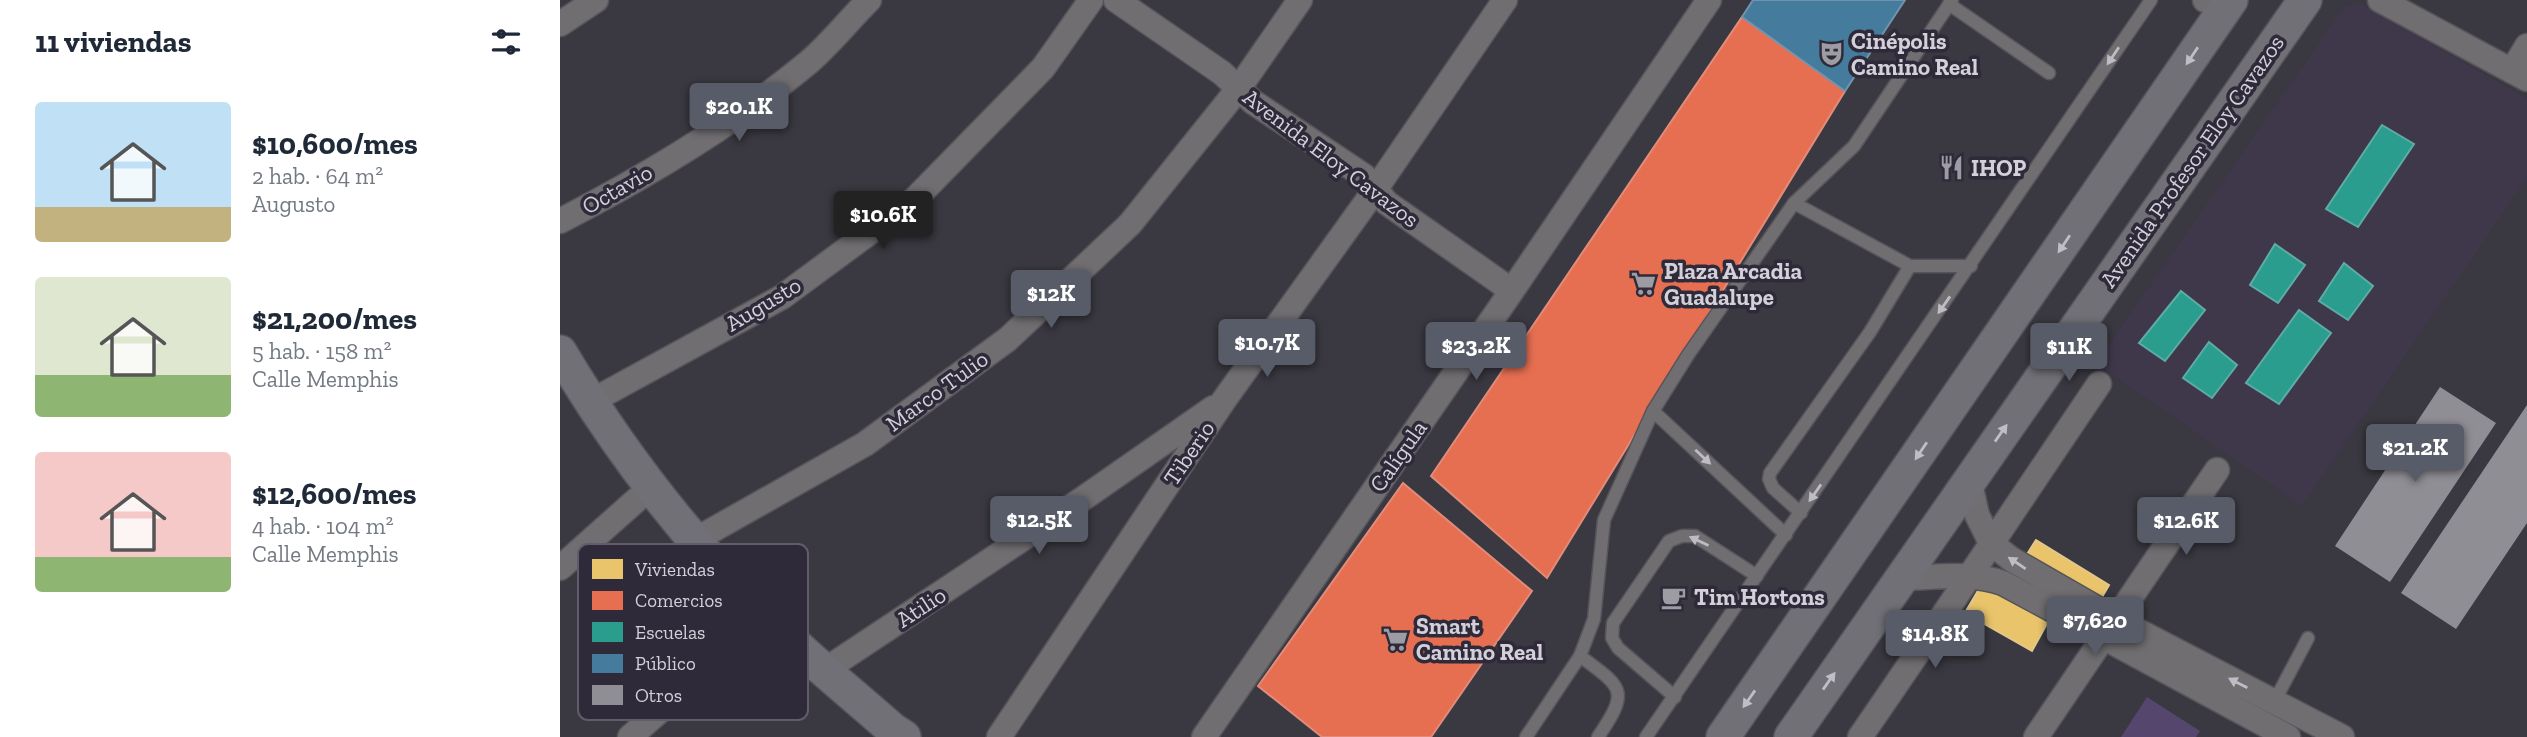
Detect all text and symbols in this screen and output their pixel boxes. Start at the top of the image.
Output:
icon: filters [487,23,525,61]
text: 11 viviendas [35,24,192,60]
place label: Cinépolis Camino Real [1851,27,1979,81]
street label: Avenida Profesor Eloy Cavazos [2094,29,2290,293]
theatre icon: Cinépolis Camino Real [1817,40,1845,68]
one-way arrow [2107,47,2120,66]
one-way arrow [2185,47,2199,65]
pin: $20.1K [682,83,796,143]
street label: Avenida Eloy Cavazos [1238,83,1424,233]
text: $20.1K [706,92,772,120]
text: $10,600/mes [252,126,418,162]
icon: home [91,130,175,214]
restaurant icon: IHOP [1937,154,1965,182]
place label: IHOP [1971,154,2026,182]
street label: Octavio [577,158,657,220]
text: 2 hab. · 64 m² [252,162,383,190]
text: Augusto [252,190,335,218]
pin: $10.6K [826,191,940,251]
text: $10.6K [850,200,916,228]
one-way arrow [2057,234,2070,254]
place label: Plaza Arcadia Guadalupe [1664,257,1803,311]
pin: $12K [1010,270,1092,330]
supermarket icon: Plaza Arcadia Guadalupe [1630,270,1658,298]
street label: Augusto [720,271,806,337]
text: $12K [1027,279,1075,307]
one-way arrow [1937,296,1951,314]
text: $21,200/mes [252,301,417,337]
icon: home [91,305,175,389]
pin: $10.7K [1210,320,1324,379]
pin: $23.2K [1419,322,1533,382]
pin: $11K [2028,324,2110,383]
text: $10.7K [1234,328,1300,356]
text: $23.2K [1442,331,1511,359]
text: $11K [2046,332,2092,360]
text: 5 hab. · 158 m² [252,337,391,365]
street label: Marco Tulio [880,345,994,437]
text: Calle Memphis [252,365,399,393]
street label: Tiberio [1157,415,1221,491]
street label: Calígula [1363,415,1433,497]
one-way arrow [1994,424,2008,442]
pin: $21.2K [2358,424,2472,484]
text: $21.2K [2382,433,2448,461]
one-way arrow [1915,442,1928,461]
one-way arrow [1694,449,1711,465]
text: $12,600/mes [252,476,417,512]
icon: home [91,480,175,564]
one-way arrow [1808,484,1822,502]
pin: $12.5K [982,496,1096,556]
pin: $12.6K [2129,498,2243,557]
text: $12.5K [1006,505,1072,533]
text: $12.6K [2153,506,2219,534]
text: 4 hab. · 104 m² [252,512,394,540]
one-way arrow [1689,535,1710,547]
text: Calle Memphis [252,540,399,568]
legend [578,544,808,720]
one-way arrow [2007,556,2027,569]
text: Viviendas [634,558,715,581]
street label: Atilio [891,581,951,633]
cafe icon: Tim Hortons [1660,583,1688,611]
place label: Tim Hortons [1694,583,1825,611]
text: Comercios [635,589,723,612]
pin: $7,620 [2038,598,2152,657]
text: $7,620 [2063,606,2127,634]
pin: $14.8K [1878,610,1992,670]
place label: Smart Camino Real [1416,612,1544,666]
text: $14.8K [1902,619,1968,647]
text: Escuelas [635,621,705,644]
supermarket icon: Smart Camino Real [1382,625,1410,653]
text: Público [635,652,696,675]
one-way arrow [1822,672,1836,690]
one-way arrow [2228,677,2248,689]
text: Otros [635,684,682,707]
one-way arrow [1742,690,1756,708]

